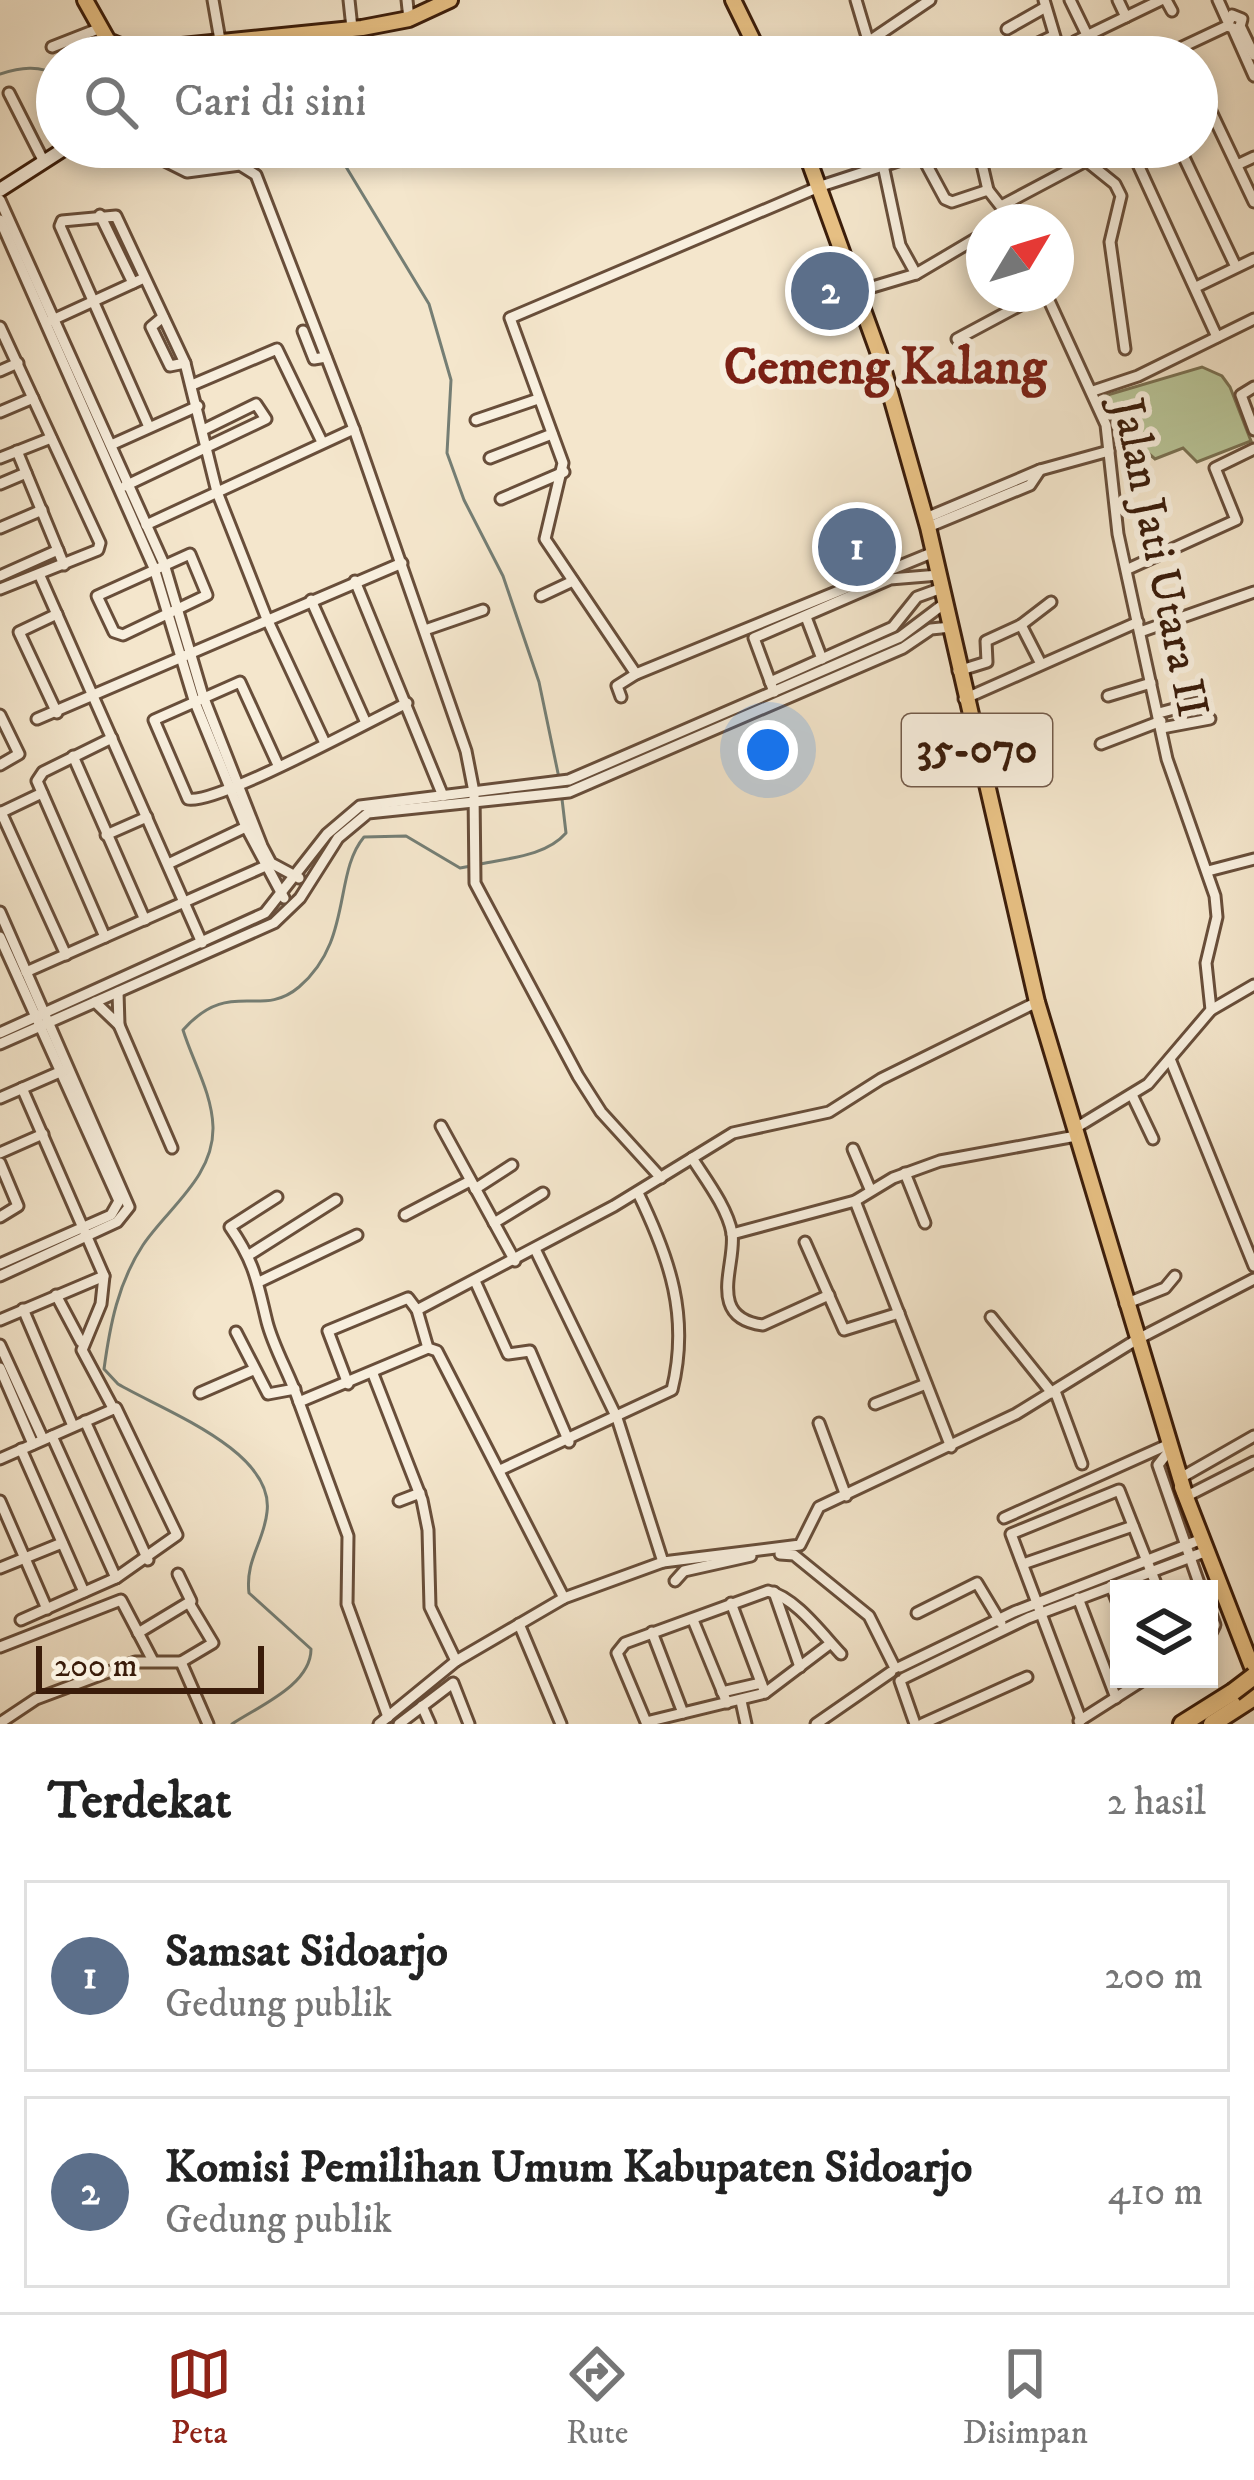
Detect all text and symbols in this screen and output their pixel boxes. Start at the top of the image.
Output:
search box [36,36,1218,168]
icon: search [78,69,144,135]
text: Cari di sini [174,74,366,130]
north arrow [966,204,1074,312]
pin: 2 [791,246,869,336]
district label: Cemeng Kalang [724,336,1047,400]
street label: Jalan Jati Utara II [1097,390,1220,722]
pin: 1 [818,502,896,592]
road number: 35-070 [902,714,1052,786]
your location [738,720,798,780]
map controls [1110,1580,1218,1688]
button: layers [1110,1580,1218,1688]
scale bar [36,1640,264,1693]
text: 200 m [54,1646,138,1687]
text: Terdekat [48,1770,231,1834]
text: 2 hasil [1107,1778,1206,1827]
text: Samsat Sidoarjo [165,1924,448,1980]
text: 1 [83,1952,97,2001]
text: 200 m [1104,1952,1203,2001]
text: Gedung publik [165,1980,392,2029]
text: Komisi Pemilihan Umum Kabupaten Sidoarjo [165,2140,972,2196]
text: 2 [80,2168,100,2217]
text: 410 m [1108,2168,1203,2217]
text: Gedung publik [165,2196,392,2245]
tab: Peta [166,2341,232,2454]
tab: Rute [564,2341,630,2454]
tab: Disimpan [963,2341,1088,2454]

